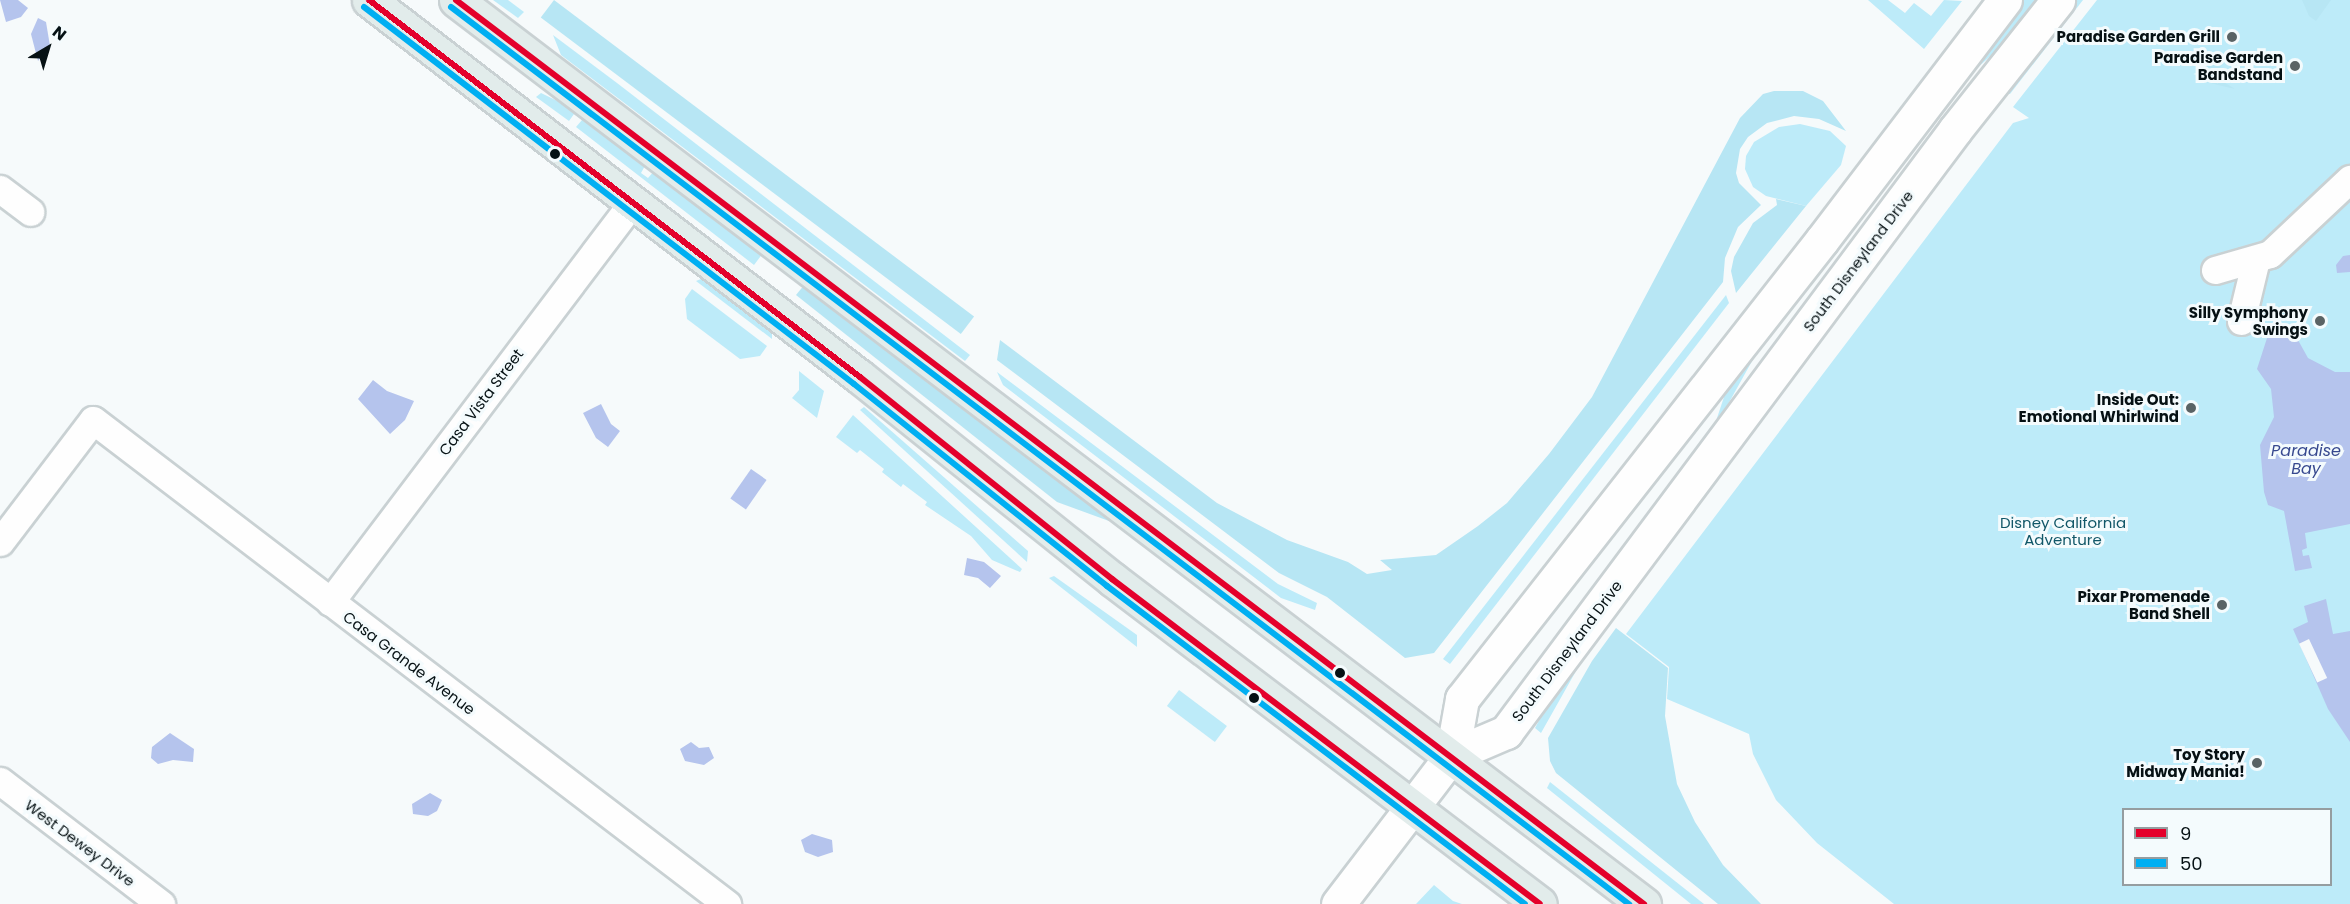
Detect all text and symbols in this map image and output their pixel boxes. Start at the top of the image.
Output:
north arrow [18,18,78,78]
text: N [48,21,71,46]
place label: Paradise Garden Grill [2057,28,2220,46]
marker: Paradise Garden Grill [2225,30,2239,44]
place label: Paradise Garden Bandstand [2154,48,2283,83]
marker: Paradise Garden Bandstand [2288,59,2302,73]
unlabelled marker [549,148,561,160]
street label: South Disneyland Drive [1799,187,1917,335]
place label: Silly Symphony Swings [2189,303,2308,338]
marker: Silly Symphony Swings [2313,314,2327,328]
street label: Casa Vista Street [435,345,527,459]
place label: Inside Out: Emotional Whirlwind [2019,390,2179,425]
marker: Inside Out: Emotional Whirlwind [2184,401,2198,415]
water label: Paradise Bay [2271,441,2341,479]
park label: Disney California Adventure [2000,513,2126,548]
street label: South Disneyland Drive [1508,577,1626,725]
place label: Pixar Promenade Band Shell [2077,587,2210,622]
marker: Pixar Promenade Band Shell [2215,598,2229,612]
street label: Casa Grande Avenue [340,608,478,718]
unlabelled marker [1334,667,1346,679]
unlabelled marker [1248,692,1260,704]
place label: Toy Story Midway Mania! [2126,745,2245,780]
marker: Toy Story Midway Mania! [2250,756,2264,770]
street label: West Dewey Drive [22,796,138,890]
legend [2122,808,2332,886]
text: 9 [2180,821,2191,846]
text: 50 [2180,851,2203,876]

